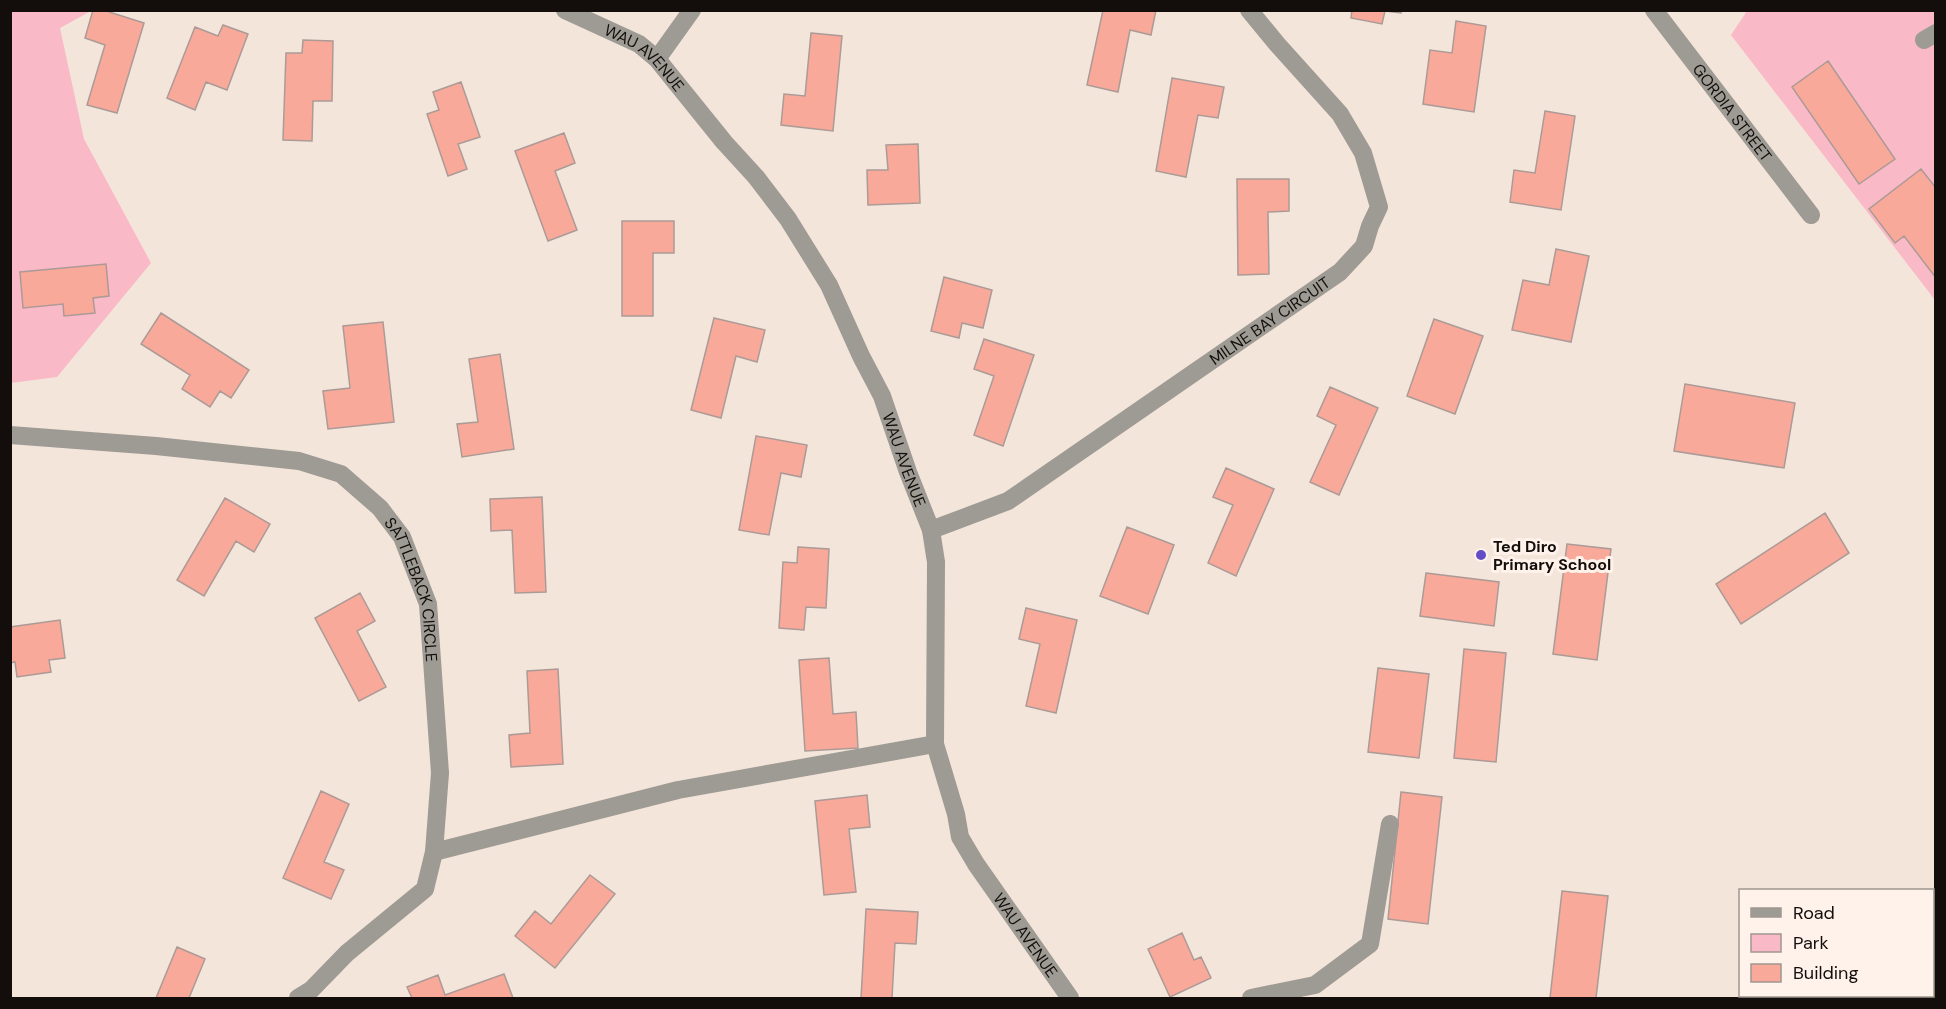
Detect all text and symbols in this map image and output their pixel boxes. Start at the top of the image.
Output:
street label: WAU AVENUE [601,19,689,96]
street label: GORDIA STREET [1688,59,1777,166]
street label: MILNE BAY CIRCUIT [1205,272,1334,370]
street label: WAU AVENUE [878,410,931,510]
street label: SATTLEBACK CIRCLE [380,513,443,663]
place label: Ted Diro Primary School [1493,536,1611,575]
marker: Ted Diro Primary School [1474,548,1488,562]
street label: WAU AVENUE [989,888,1063,981]
legend [1739,889,1934,997]
text: Road [1793,901,1835,925]
text: Park [1793,931,1829,955]
text: Building [1793,961,1858,985]

